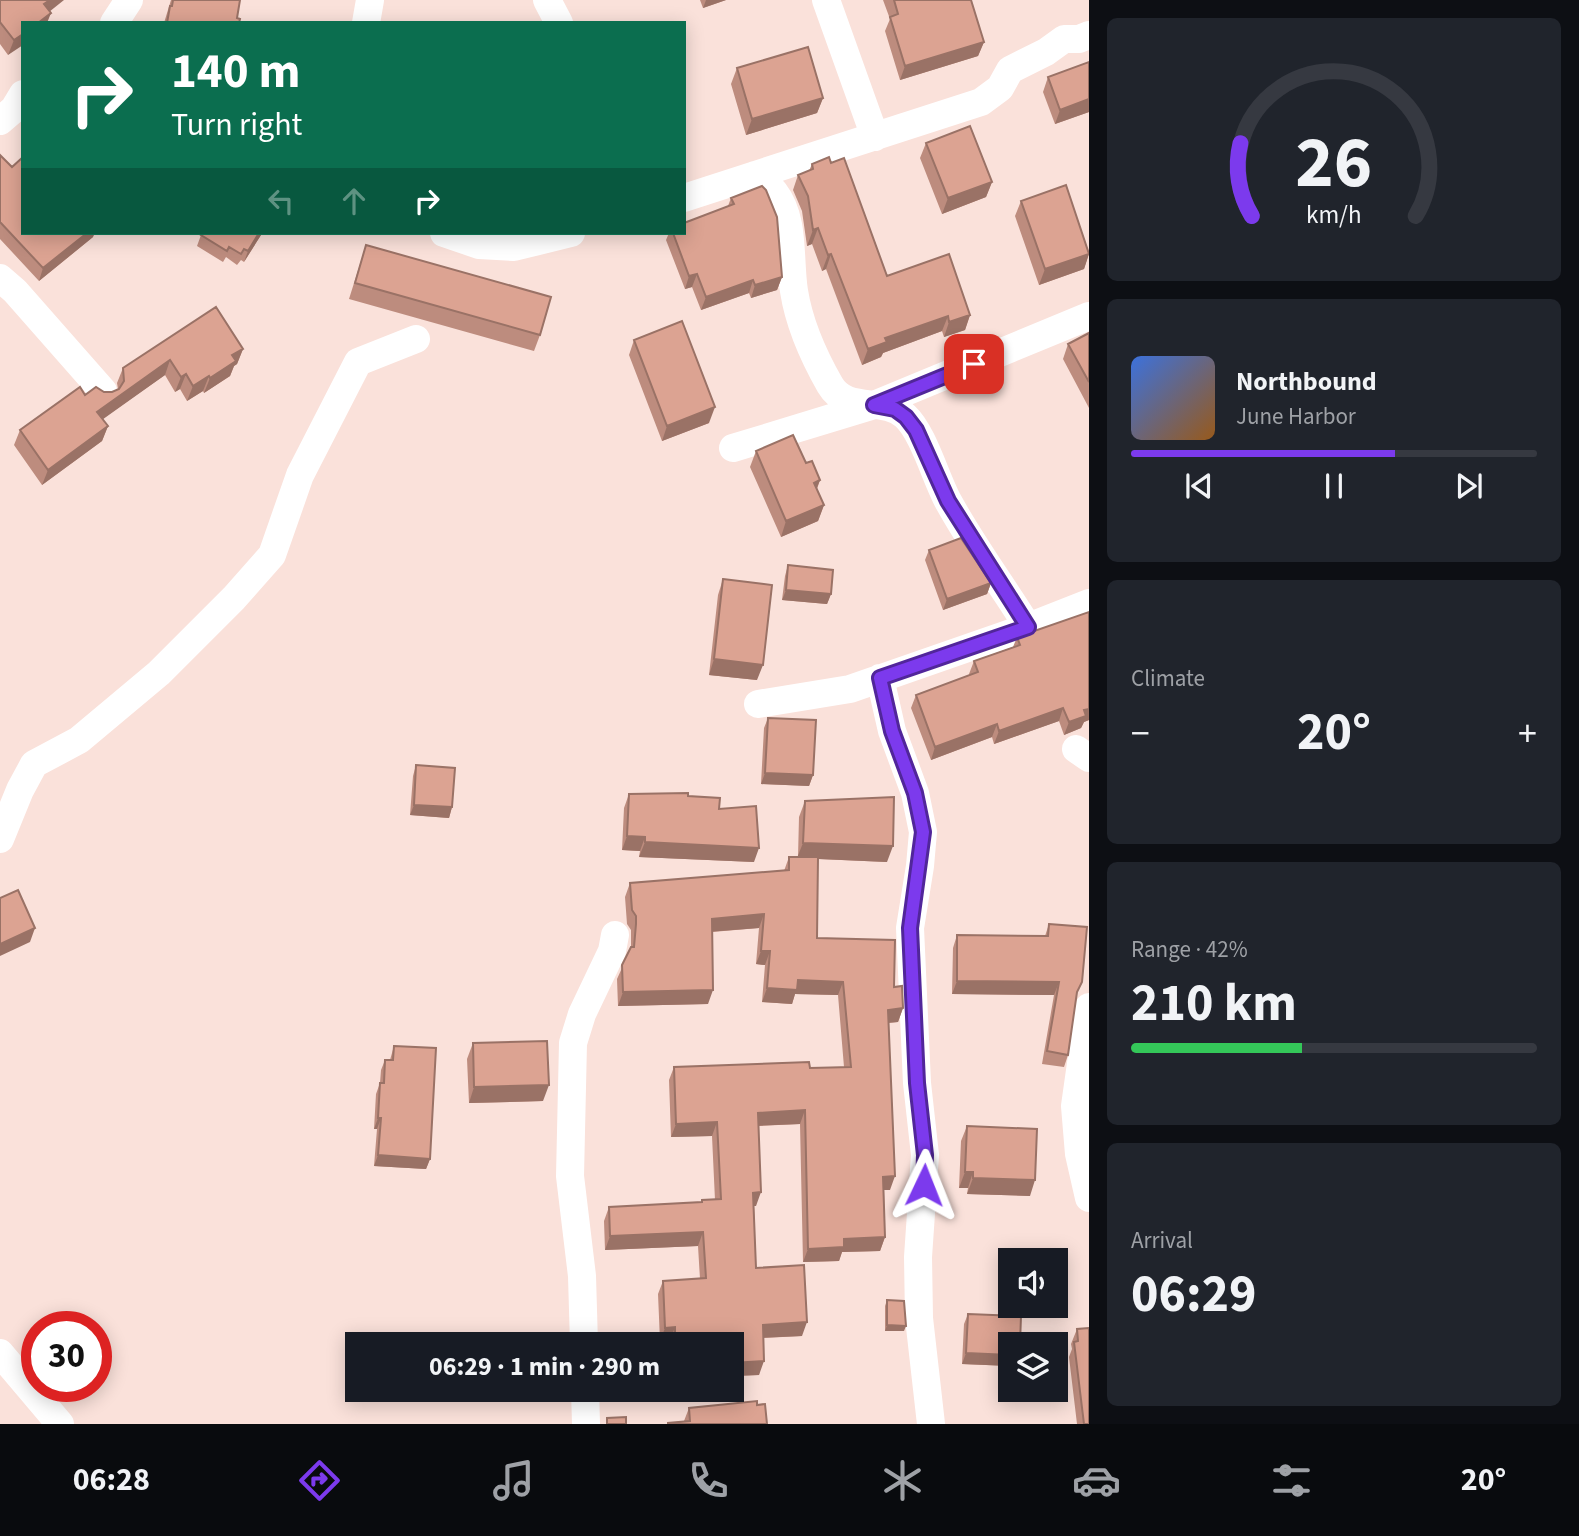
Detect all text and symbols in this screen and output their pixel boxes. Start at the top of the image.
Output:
text: 140 m [171,37,300,107]
icon: right [56,49,147,140]
text: Turn right [171,102,302,148]
text: 26 [1296,111,1372,215]
icon: left [262,182,300,220]
icon: ahead [335,182,373,220]
icon: right [408,182,446,220]
text: km/h [1306,196,1362,232]
pin [944,334,1004,394]
icon: arrive [955,345,993,383]
text: Northbound [1236,363,1377,400]
text: June Harbor [1236,400,1356,433]
icon: previous [1180,467,1218,505]
icon: pause [1315,467,1353,505]
icon: next [1450,467,1488,505]
text: Climate [1131,662,1205,695]
text: 20° [1297,696,1371,770]
text: − [1131,707,1150,761]
text: + [1518,707,1537,761]
text: Range · 42% [1131,933,1248,966]
text: 210 km [1131,967,1297,1041]
position arrow [887,1148,961,1222]
text: Arrival [1131,1224,1193,1257]
map controls [998,1248,1068,1402]
button: sound [998,1248,1068,1318]
text: 06:29 [1131,1258,1256,1332]
speed limit sign: 30 [21,1311,112,1402]
button: layers [998,1332,1068,1402]
text: 06:29 · 1 min · 290 m [429,1348,660,1385]
icon: directions [295,1456,344,1505]
icon: music [489,1456,538,1505]
icon: phone [684,1456,733,1505]
icon: climate [878,1456,927,1505]
icon: car [1072,1456,1121,1505]
icon: filters [1267,1456,1316,1505]
text: 06:28 [73,1457,150,1503]
text: 20° [1461,1457,1506,1503]

